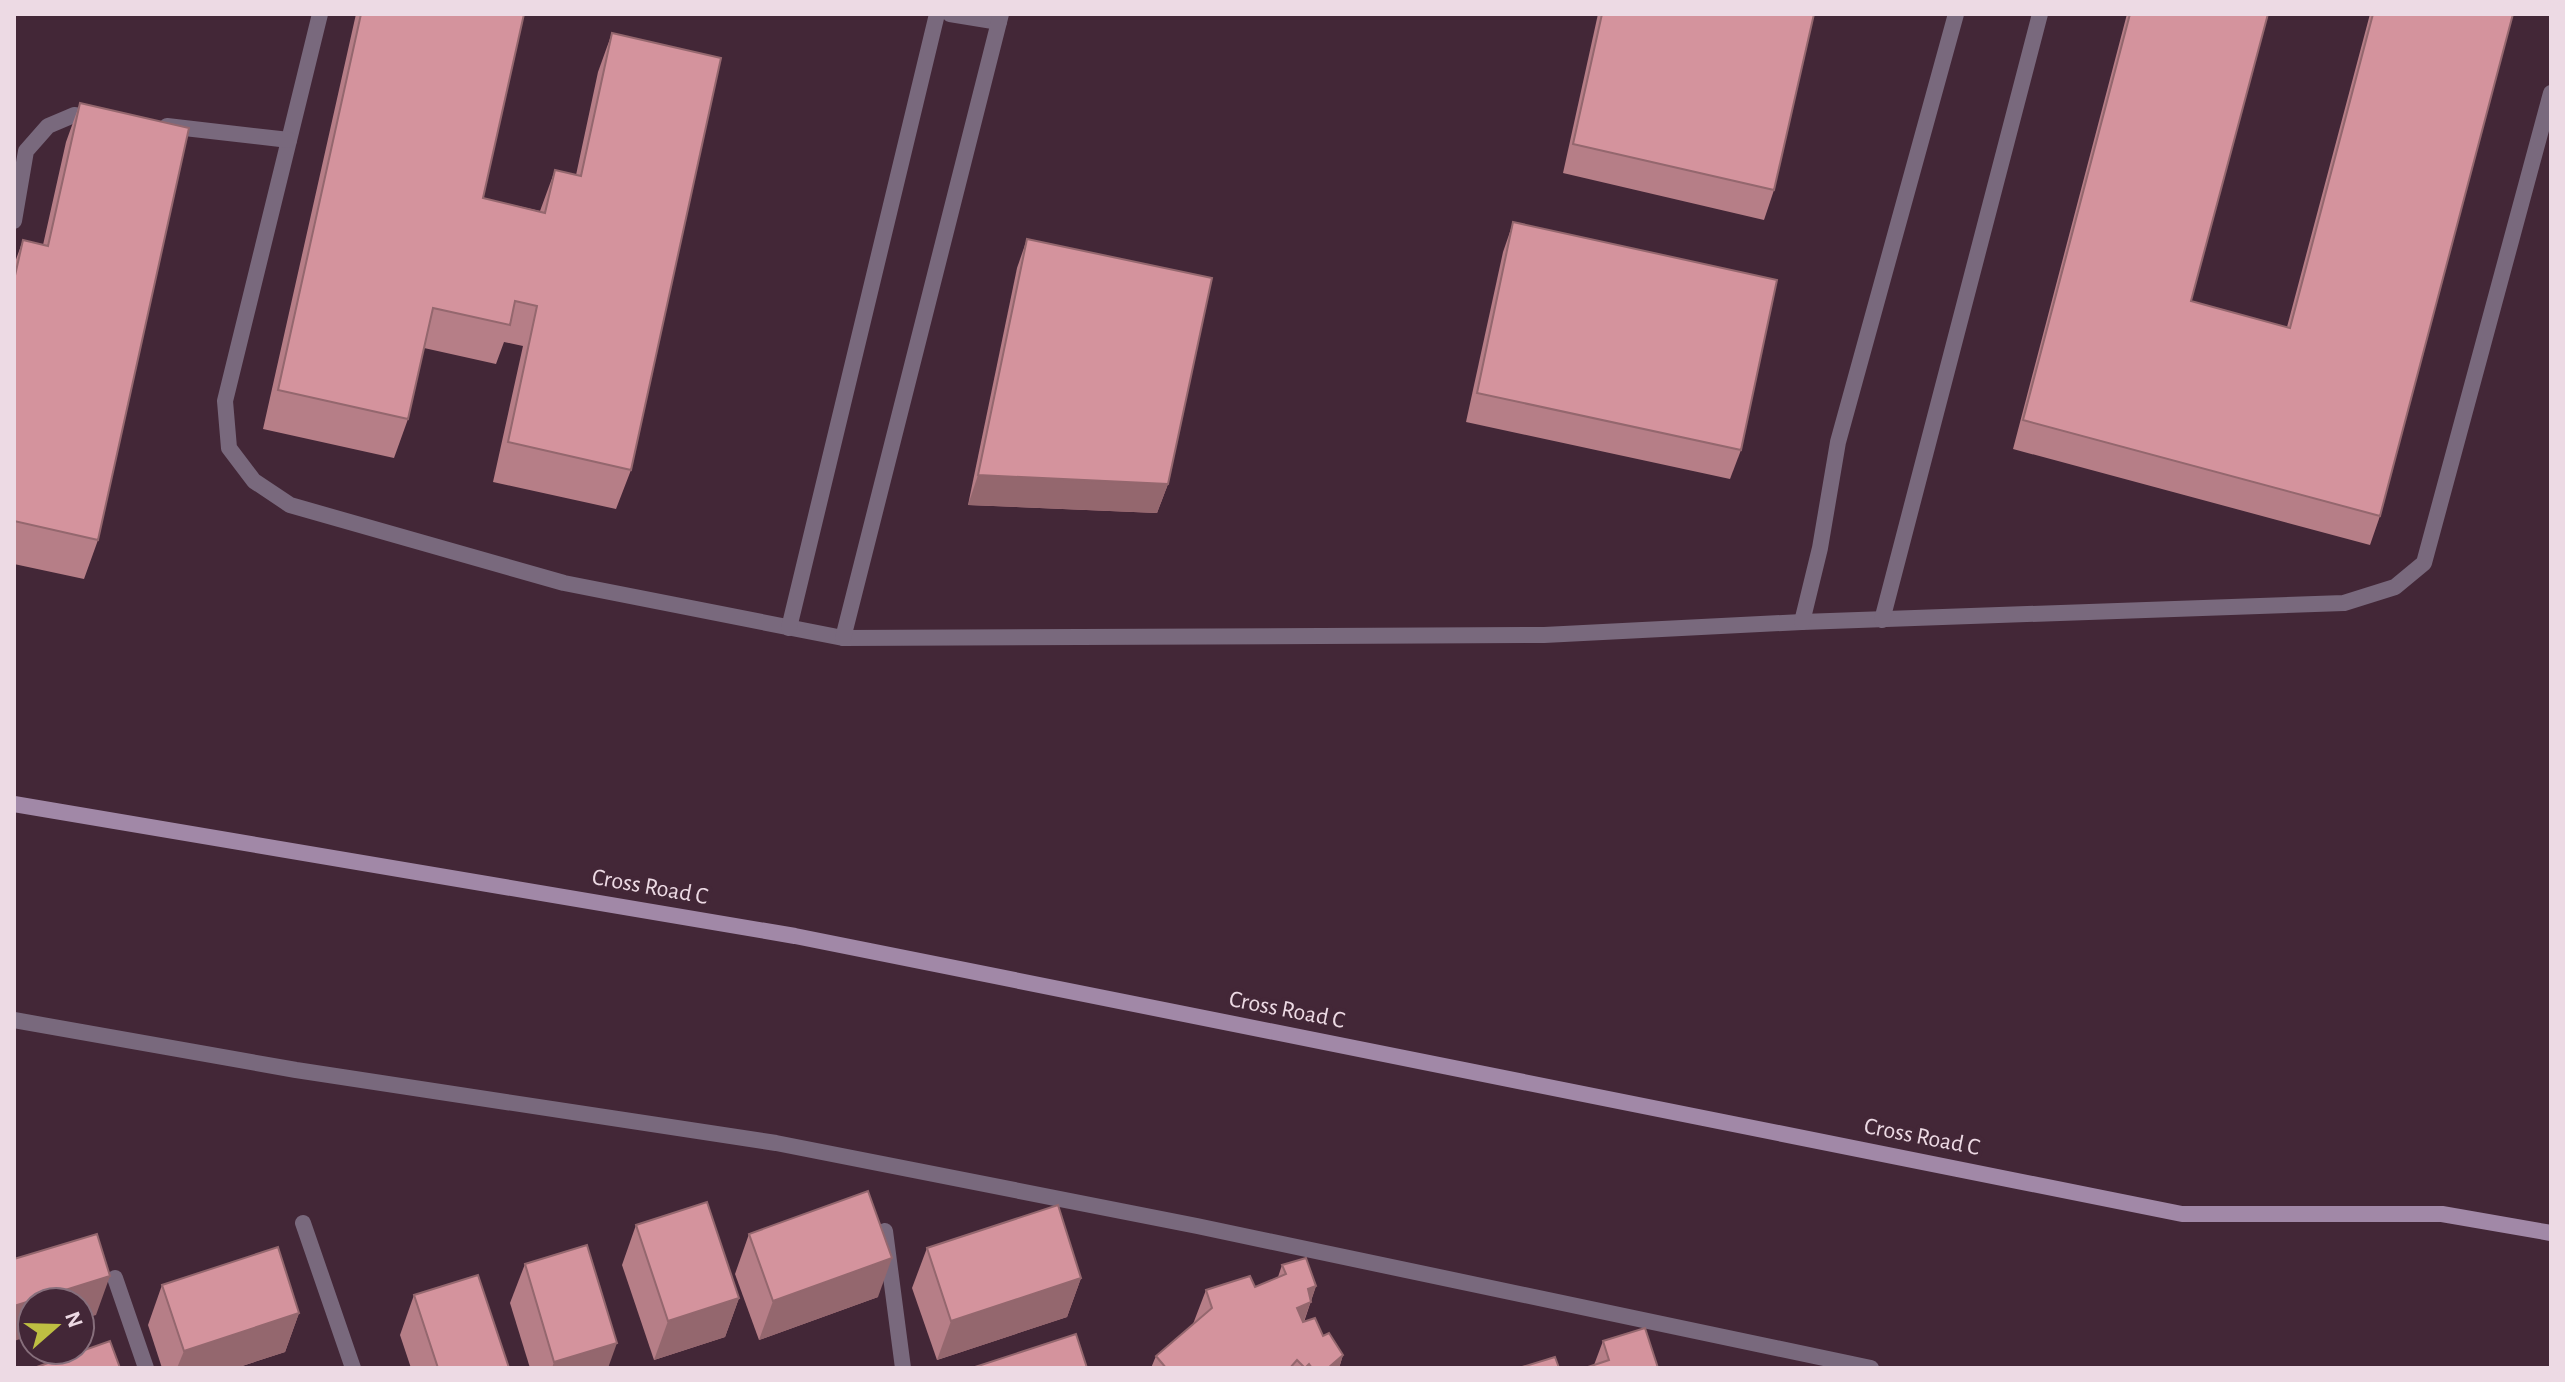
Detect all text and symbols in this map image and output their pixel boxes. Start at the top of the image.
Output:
street label: Cross Road C [590,865,710,909]
street label: Cross Road C [1227,987,1347,1033]
street label: Cross Road C [1862,1114,1982,1160]
north arrow [16,1286,96,1366]
text: N [61,1309,87,1330]

